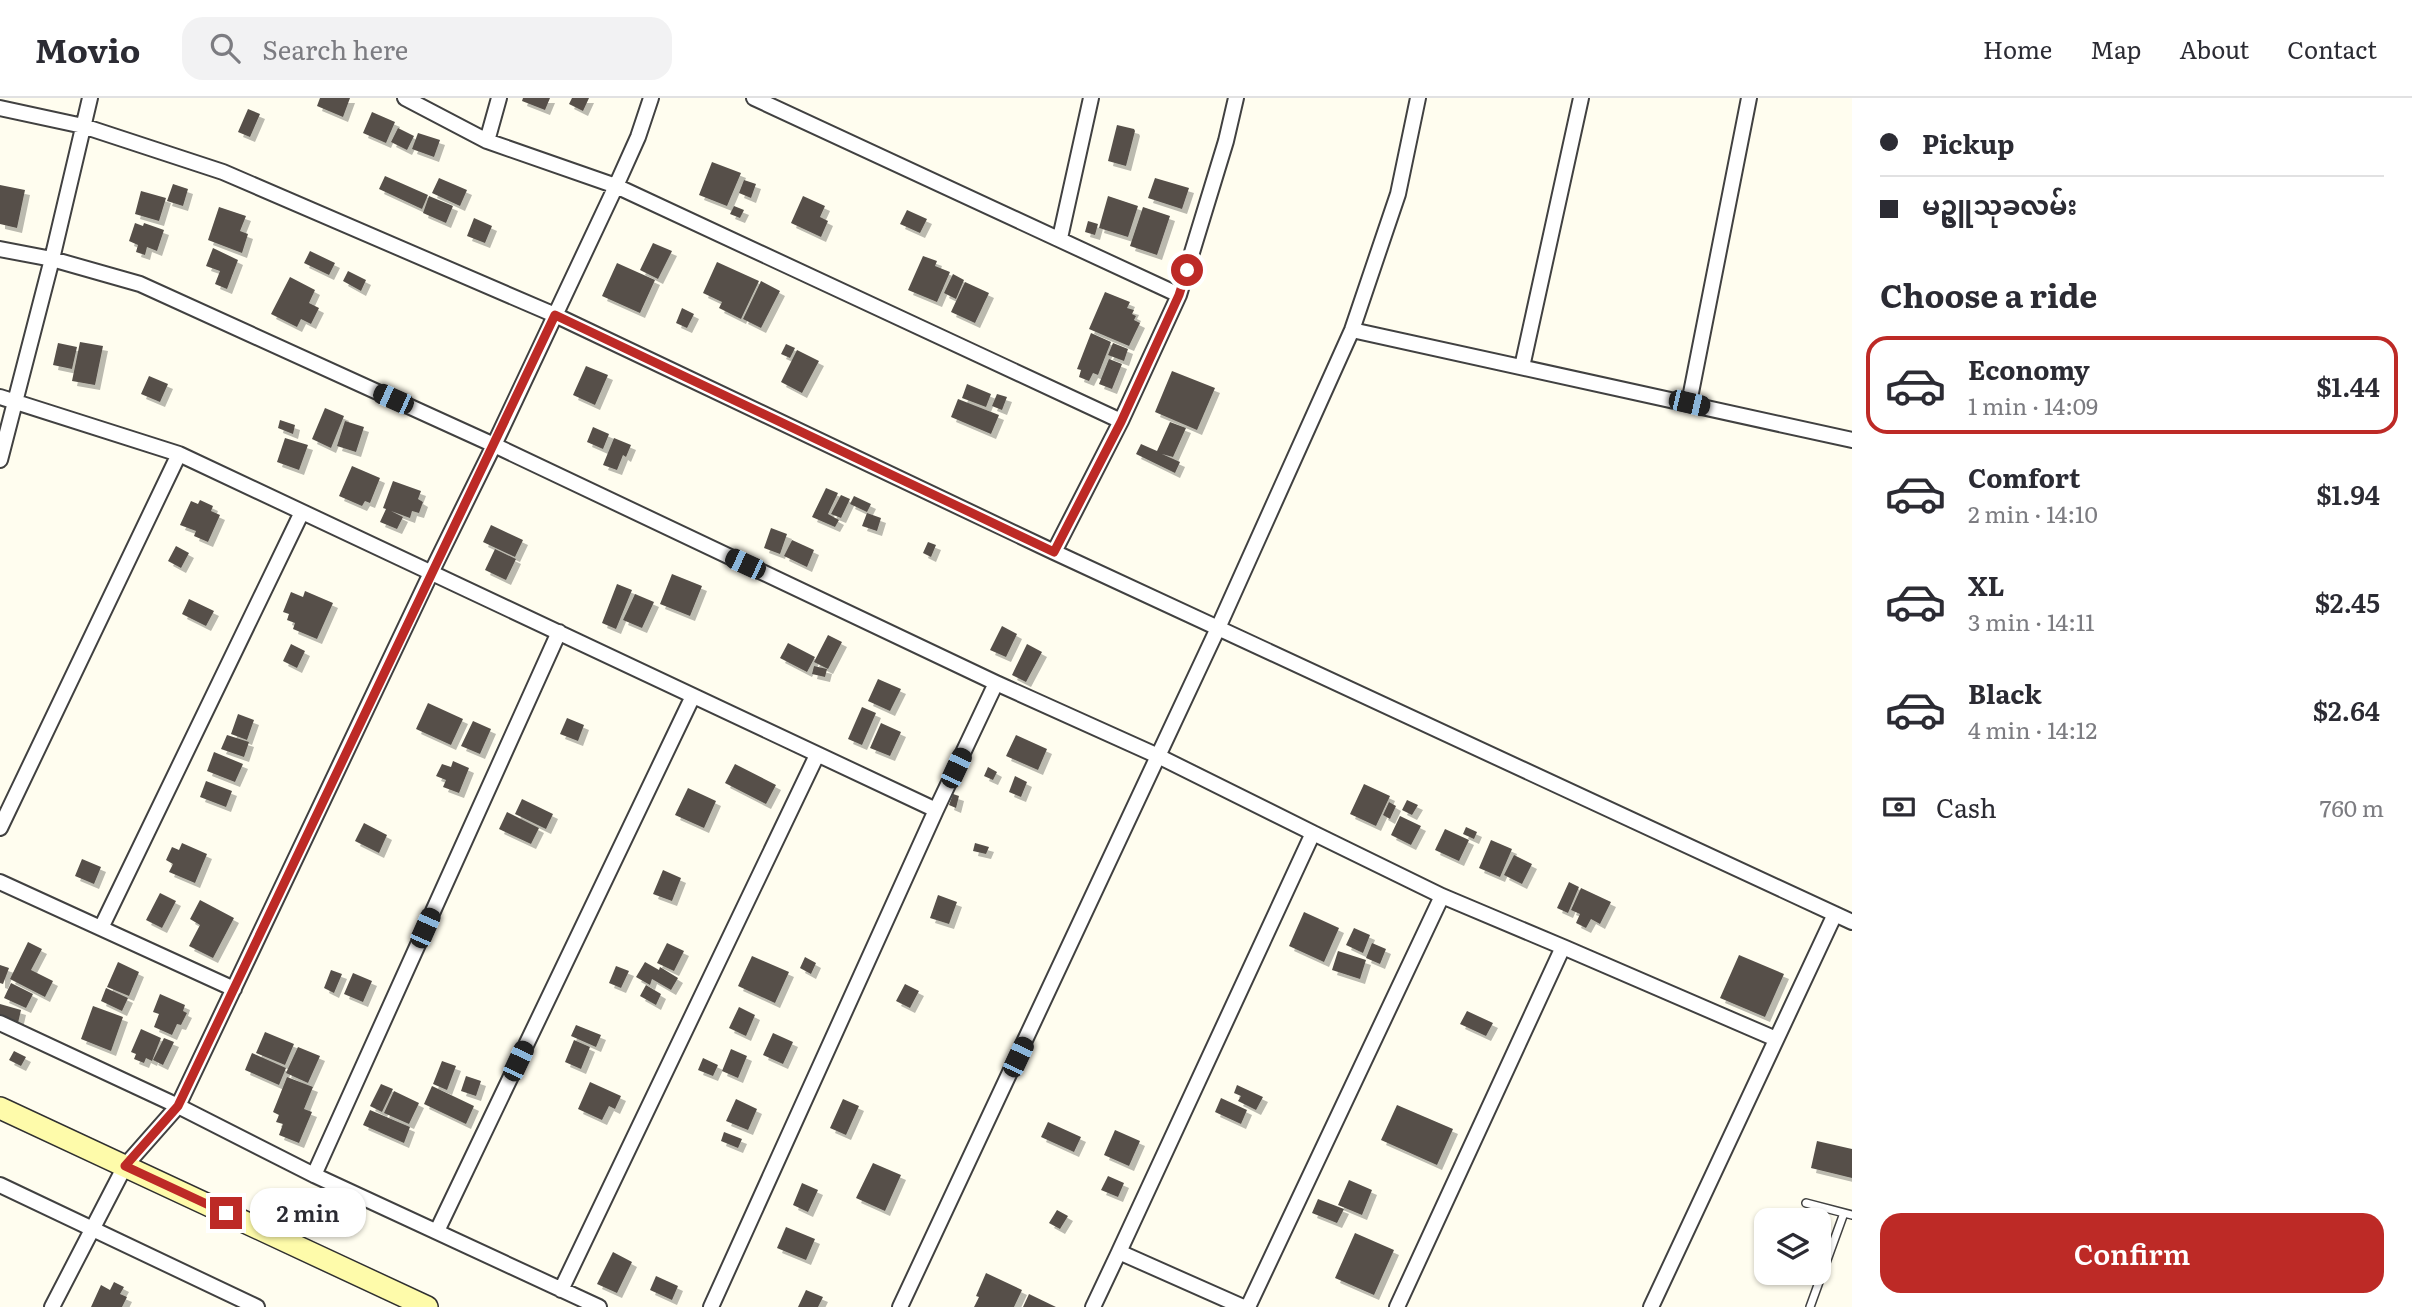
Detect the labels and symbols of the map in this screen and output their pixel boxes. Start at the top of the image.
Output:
route start [1171,254,1203,286]
car [370,381,417,417]
car [1667,388,1712,418]
car [722,546,769,582]
car [938,745,975,791]
car [407,905,444,951]
car [1000,1034,1037,1080]
car [500,1038,537,1084]
callout: 2 min [250,1188,366,1238]
route end [210,1197,242,1229]

